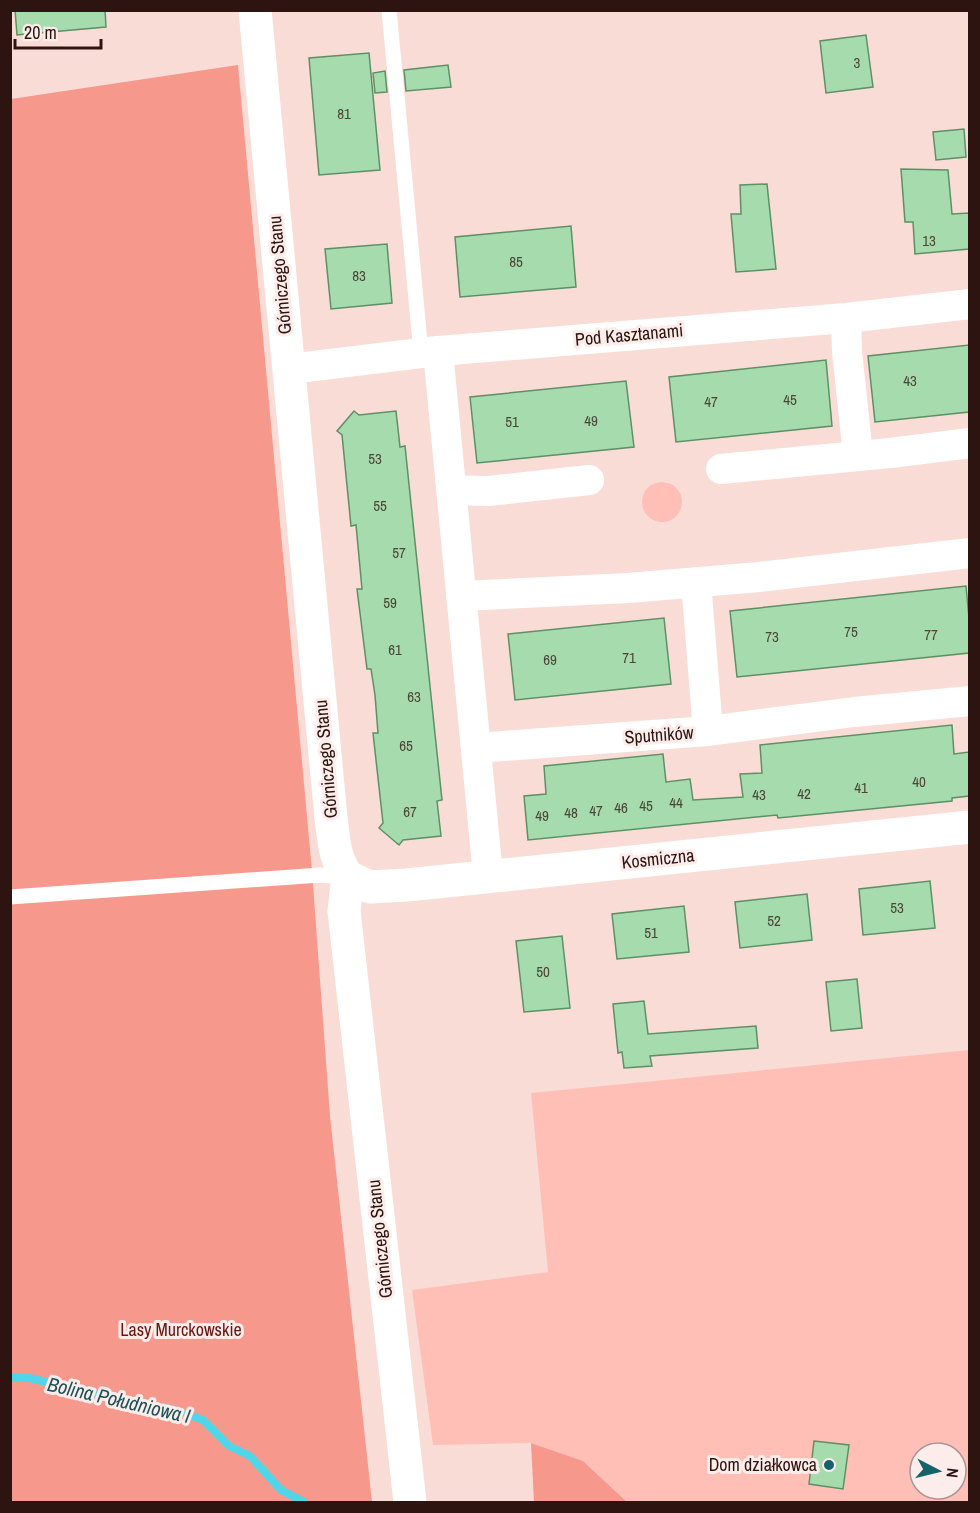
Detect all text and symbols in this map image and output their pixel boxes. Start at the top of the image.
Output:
scale bar [15,12,100,50]
text: 20 m [24,20,57,45]
house number: 3 [854,52,861,73]
house number: 81 [337,103,351,124]
street label: Górniczego Stanu [262,215,297,335]
house number: 13 [922,230,936,251]
house number: 85 [509,251,523,272]
house number: 83 [352,265,366,286]
street label: Pod Kasztanami [574,317,684,352]
house number: 43 [903,370,917,391]
house number: 45 [783,389,797,410]
house number: 47 [704,391,718,412]
house number: 49 [584,410,598,431]
house number: 51 [505,411,519,432]
house number: 53 [368,448,382,469]
house number: 55 [373,495,387,516]
house number: 57 [392,542,406,563]
house number: 59 [383,592,397,613]
house number: 75 [844,621,858,642]
house number: 77 [924,624,938,645]
house number: 73 [765,626,779,647]
house number: 61 [388,639,402,660]
house number: 71 [622,647,636,668]
house number: 69 [543,649,557,670]
house number: 63 [407,686,421,707]
street label: Górniczego Stanu [308,699,343,819]
street label: Sputników [624,720,695,749]
house number: 65 [399,735,413,756]
house number: 40 [912,771,926,792]
house number: 41 [854,777,868,798]
house number: 42 [797,783,811,804]
house number: 43 [752,784,766,805]
house number: 44 [669,792,683,813]
house number: 45 [639,795,653,816]
house number: 46 [614,797,628,818]
house number: 47 [589,800,603,821]
house number: 67 [403,801,417,822]
house number: 48 [564,802,578,823]
house number: 49 [535,805,549,826]
street label: Kosmiczna [620,842,696,875]
house number: 53 [890,897,904,918]
house number: 52 [767,910,781,931]
house number: 51 [644,922,658,943]
house number: 50 [536,961,550,982]
street label: Górniczego Stanu [361,1179,398,1300]
park label: Lasy Murckowskie [120,1317,242,1342]
water label: Bolina Południowa I [45,1370,194,1429]
north arrow [908,1441,968,1501]
place label: Dom działkowca [709,1452,817,1477]
marker: Dom działkowca [822,1458,836,1472]
text: N [941,1467,964,1479]

